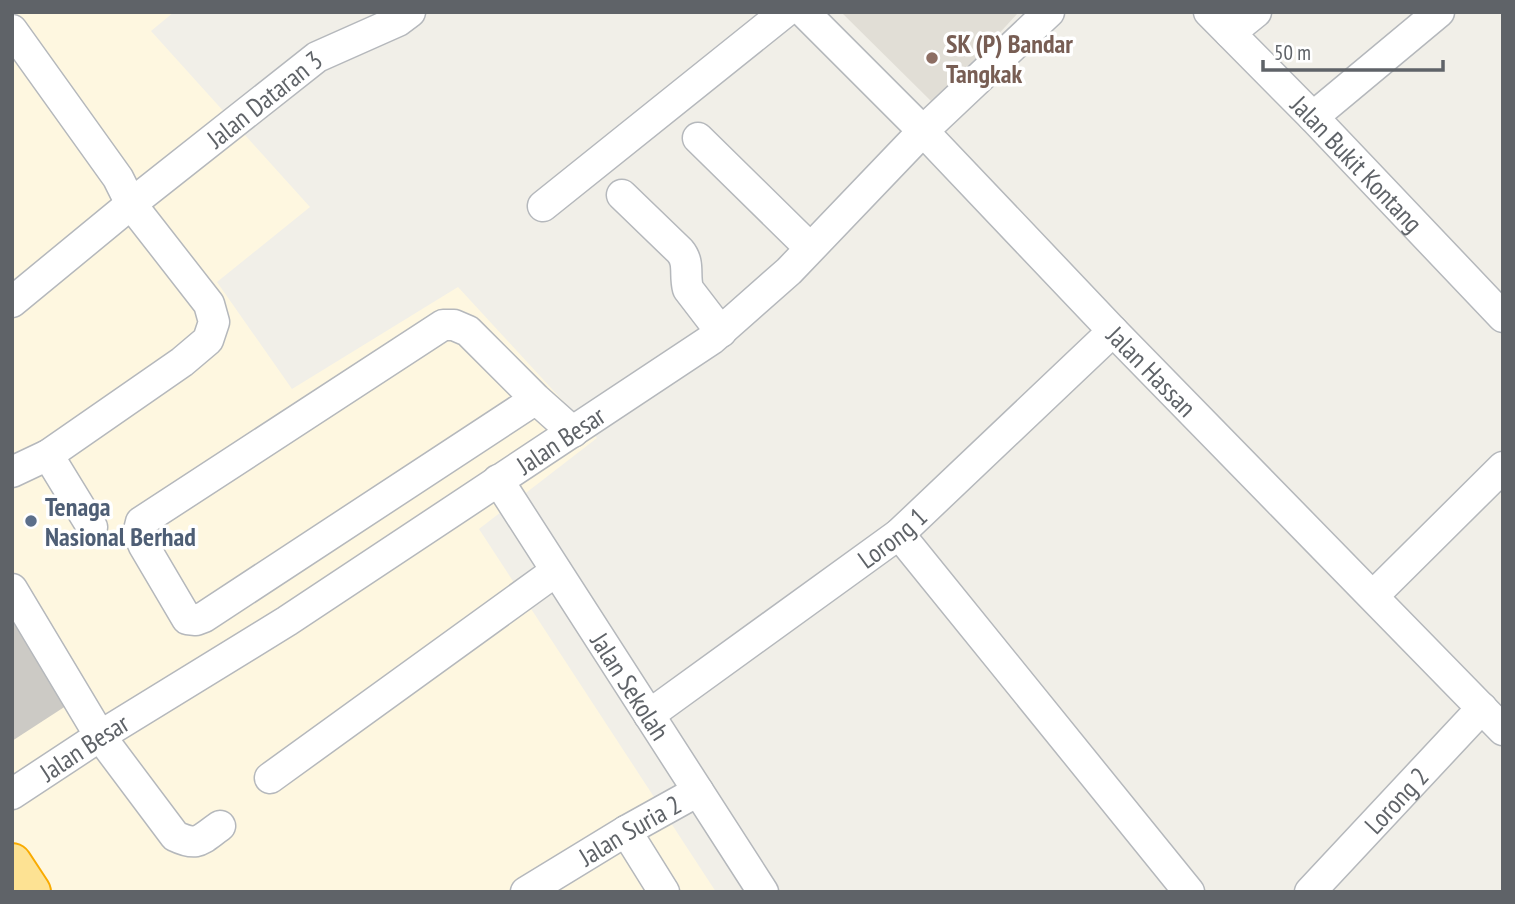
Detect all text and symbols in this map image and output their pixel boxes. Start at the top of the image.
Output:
place label: SK (P) Bandar Tangkak [946,27,1073,90]
scale bar [1263,28,1443,72]
text: 50 m [1274,39,1311,66]
street label: Jalan Dataran 3 [199,43,329,155]
marker: SK (P) Bandar Tangkak [924,50,940,66]
street label: Jalan Bukit Kontang [1284,88,1430,239]
street label: Jalan Hassan [1100,318,1204,423]
street label: Jalan Besar [509,398,611,481]
place label: Tenaga Nasional Berhad [45,490,196,553]
street label: Lorong 1 [851,500,934,575]
marker: Tenaga Nasional Berhad [23,513,39,529]
street label: Jalan Sekolah [583,625,677,746]
street label: Jalan Besar [32,706,134,788]
street label: Lorong 2 [1357,760,1435,840]
street label: Jalan Suria 2 [572,787,687,873]

